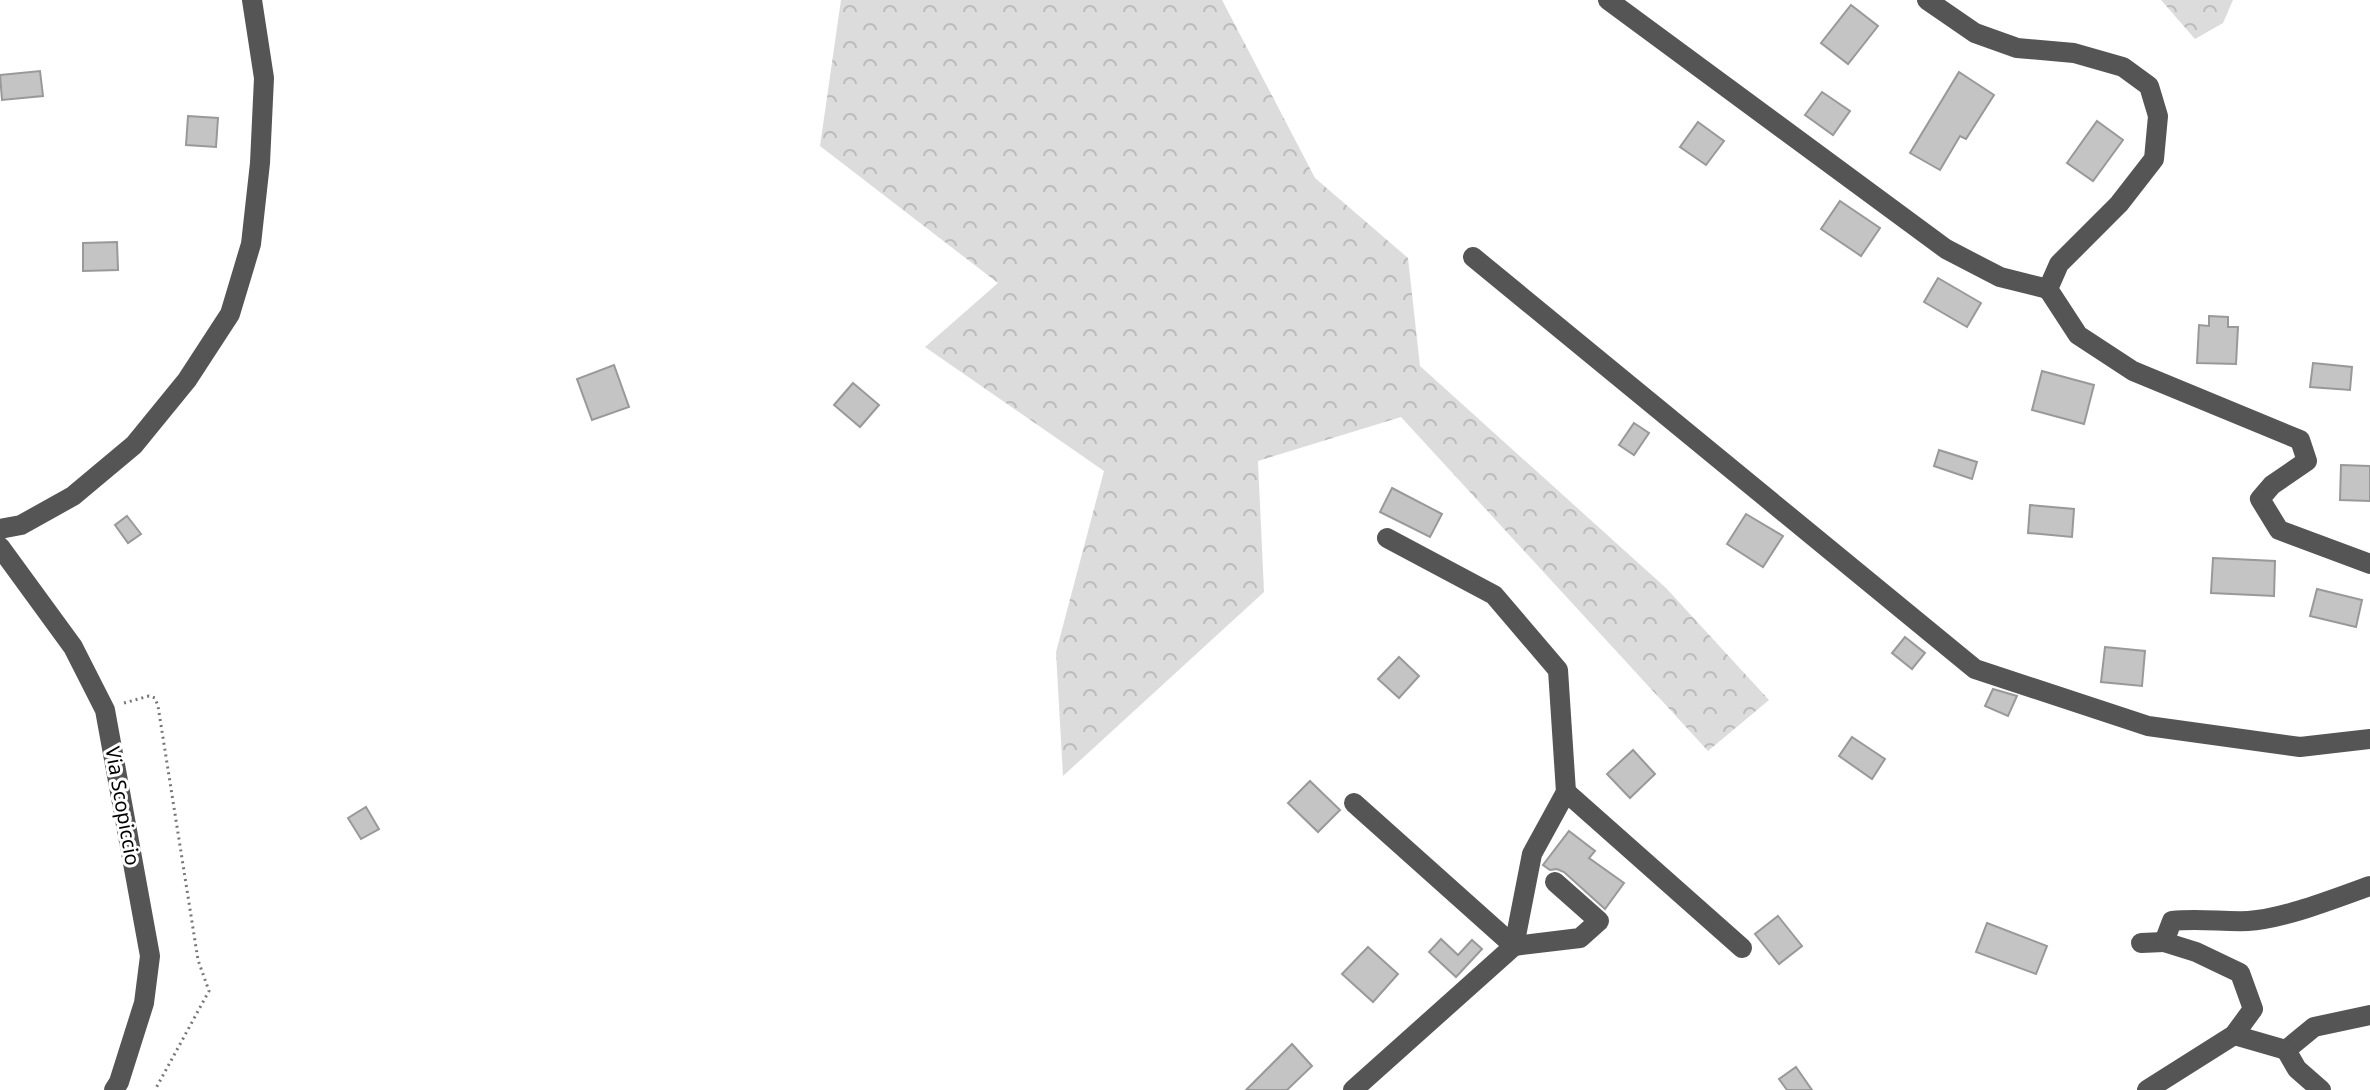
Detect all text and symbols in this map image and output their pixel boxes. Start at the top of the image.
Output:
street label: Via Scopiccio [99,744,147,868]

